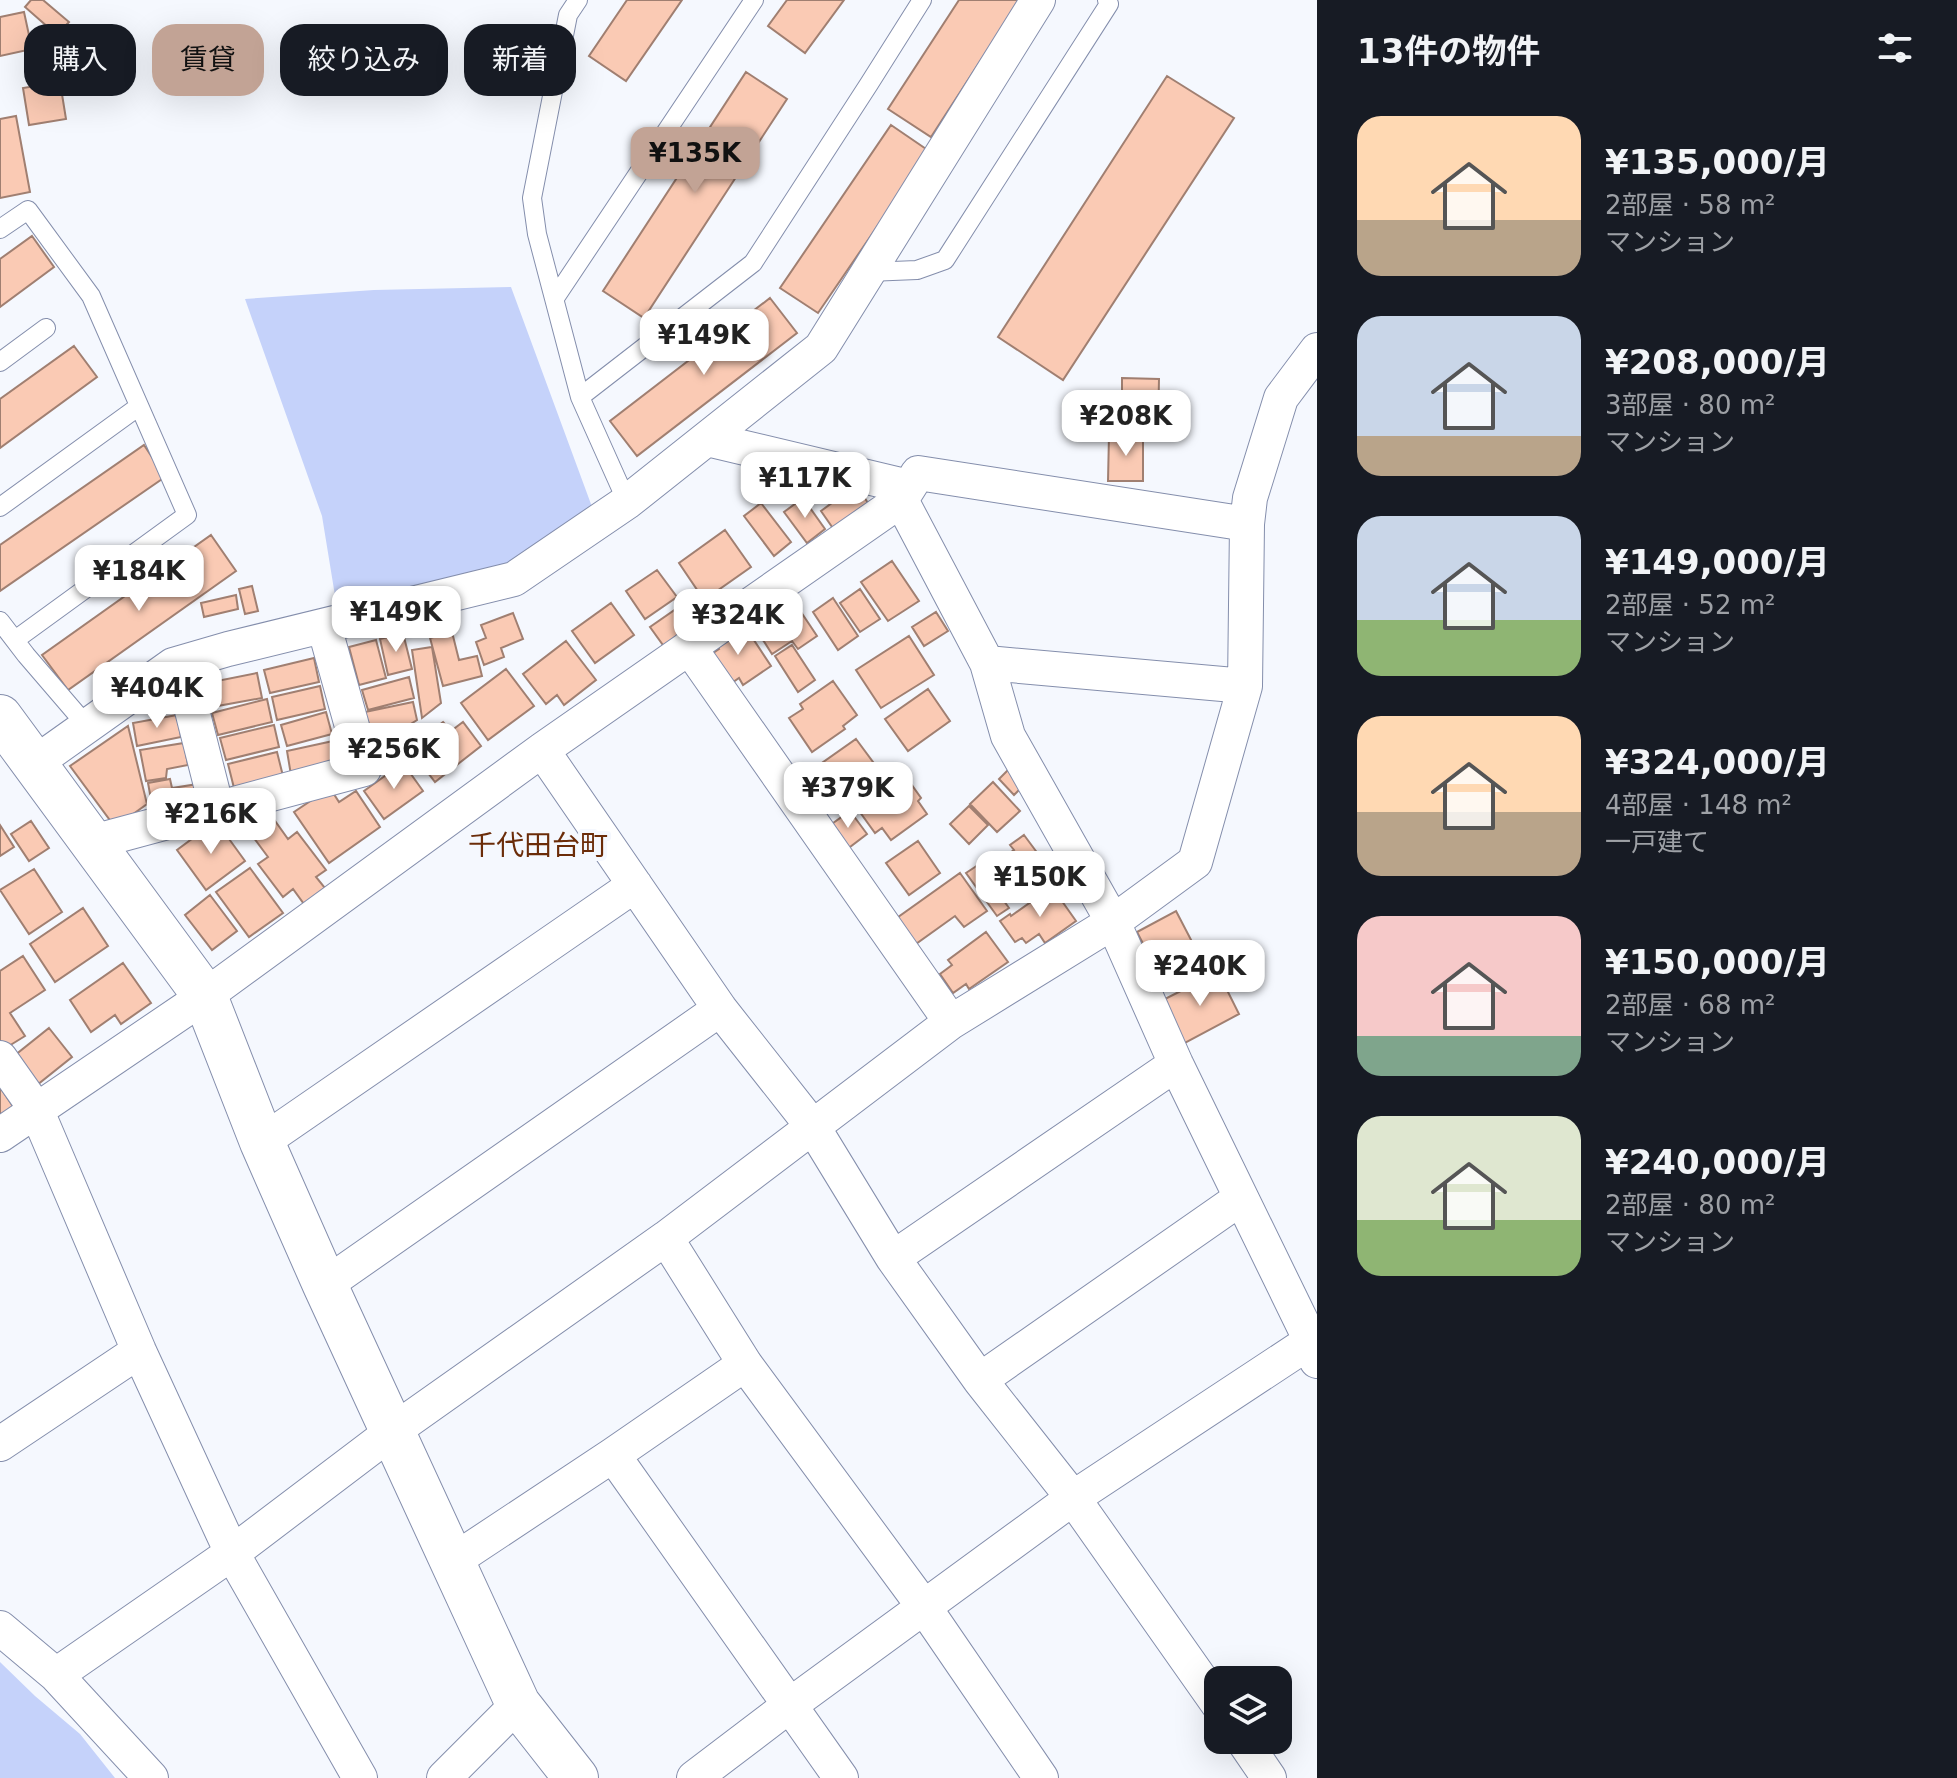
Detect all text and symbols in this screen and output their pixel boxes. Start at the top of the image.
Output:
chip: 購入 [24,24,136,96]
chip: 賃貸 [152,24,264,96]
chip: 絞り込み [280,24,448,96]
chip: 新着 [464,24,576,96]
icon: filters [1873,26,1917,70]
text: 13件の物件 [1357,31,1540,71]
pin: ¥135K [639,127,751,195]
text: ¥135K [649,138,741,168]
text: ¥135,000/月 [1605,142,1830,182]
icon: home [1421,148,1517,244]
text: 2部屋 · 58 m² [1605,190,1775,220]
text: マンション [1605,227,1735,257]
pin: ¥149K [648,309,760,377]
text: ¥149K [658,320,750,350]
text: ¥208,000/月 [1605,342,1830,382]
icon: home [1421,348,1517,444]
pin: ¥208K [1070,390,1182,458]
text: 3部屋 · 80 m² [1605,390,1775,420]
text: ¥208K [1080,401,1172,431]
text: マンション [1605,427,1735,457]
pin: ¥117K [749,452,861,520]
text: ¥117K [759,463,851,493]
text: ¥149,000/月 [1605,542,1830,582]
pin: ¥184K [83,545,195,613]
icon: home [1421,548,1517,644]
text: ¥184K [93,556,185,586]
pin: ¥149K [340,586,452,654]
pin: ¥324K [682,589,794,657]
text: 2部屋 · 52 m² [1605,590,1775,620]
text: ¥149K [350,597,442,627]
text: ¥324K [692,600,784,630]
text: マンション [1605,627,1735,657]
pin: ¥404K [101,662,213,730]
text: ¥404K [111,673,203,703]
pin: ¥256K [338,723,450,791]
text: ¥256K [348,734,440,764]
text: ¥324,000/月 [1605,742,1830,782]
icon: home [1421,748,1517,844]
pin: ¥379K [792,762,904,830]
text: ¥379K [802,773,894,803]
pin: ¥216K [155,788,267,856]
text: 4部屋 · 148 m² [1605,790,1792,820]
text: ¥216K [165,799,257,829]
text: 一戸建て [1605,827,1709,857]
district label: 千代田台町 [468,829,608,862]
pin: ¥150K [984,851,1096,919]
text: ¥150K [994,862,1086,892]
pin: ¥240K [1144,940,1256,1008]
text: ¥150,000/月 [1605,942,1830,982]
icon: home [1421,948,1517,1044]
text: ¥240K [1154,951,1246,981]
text: 2部屋 · 68 m² [1605,990,1775,1020]
text: マンション [1605,1027,1735,1057]
text: ¥240,000/月 [1605,1142,1830,1182]
icon: home [1421,1148,1517,1244]
text: 2部屋 · 80 m² [1605,1190,1775,1220]
text: マンション [1605,1227,1735,1257]
map controls [1204,1666,1292,1754]
button: layers [1204,1666,1292,1754]

